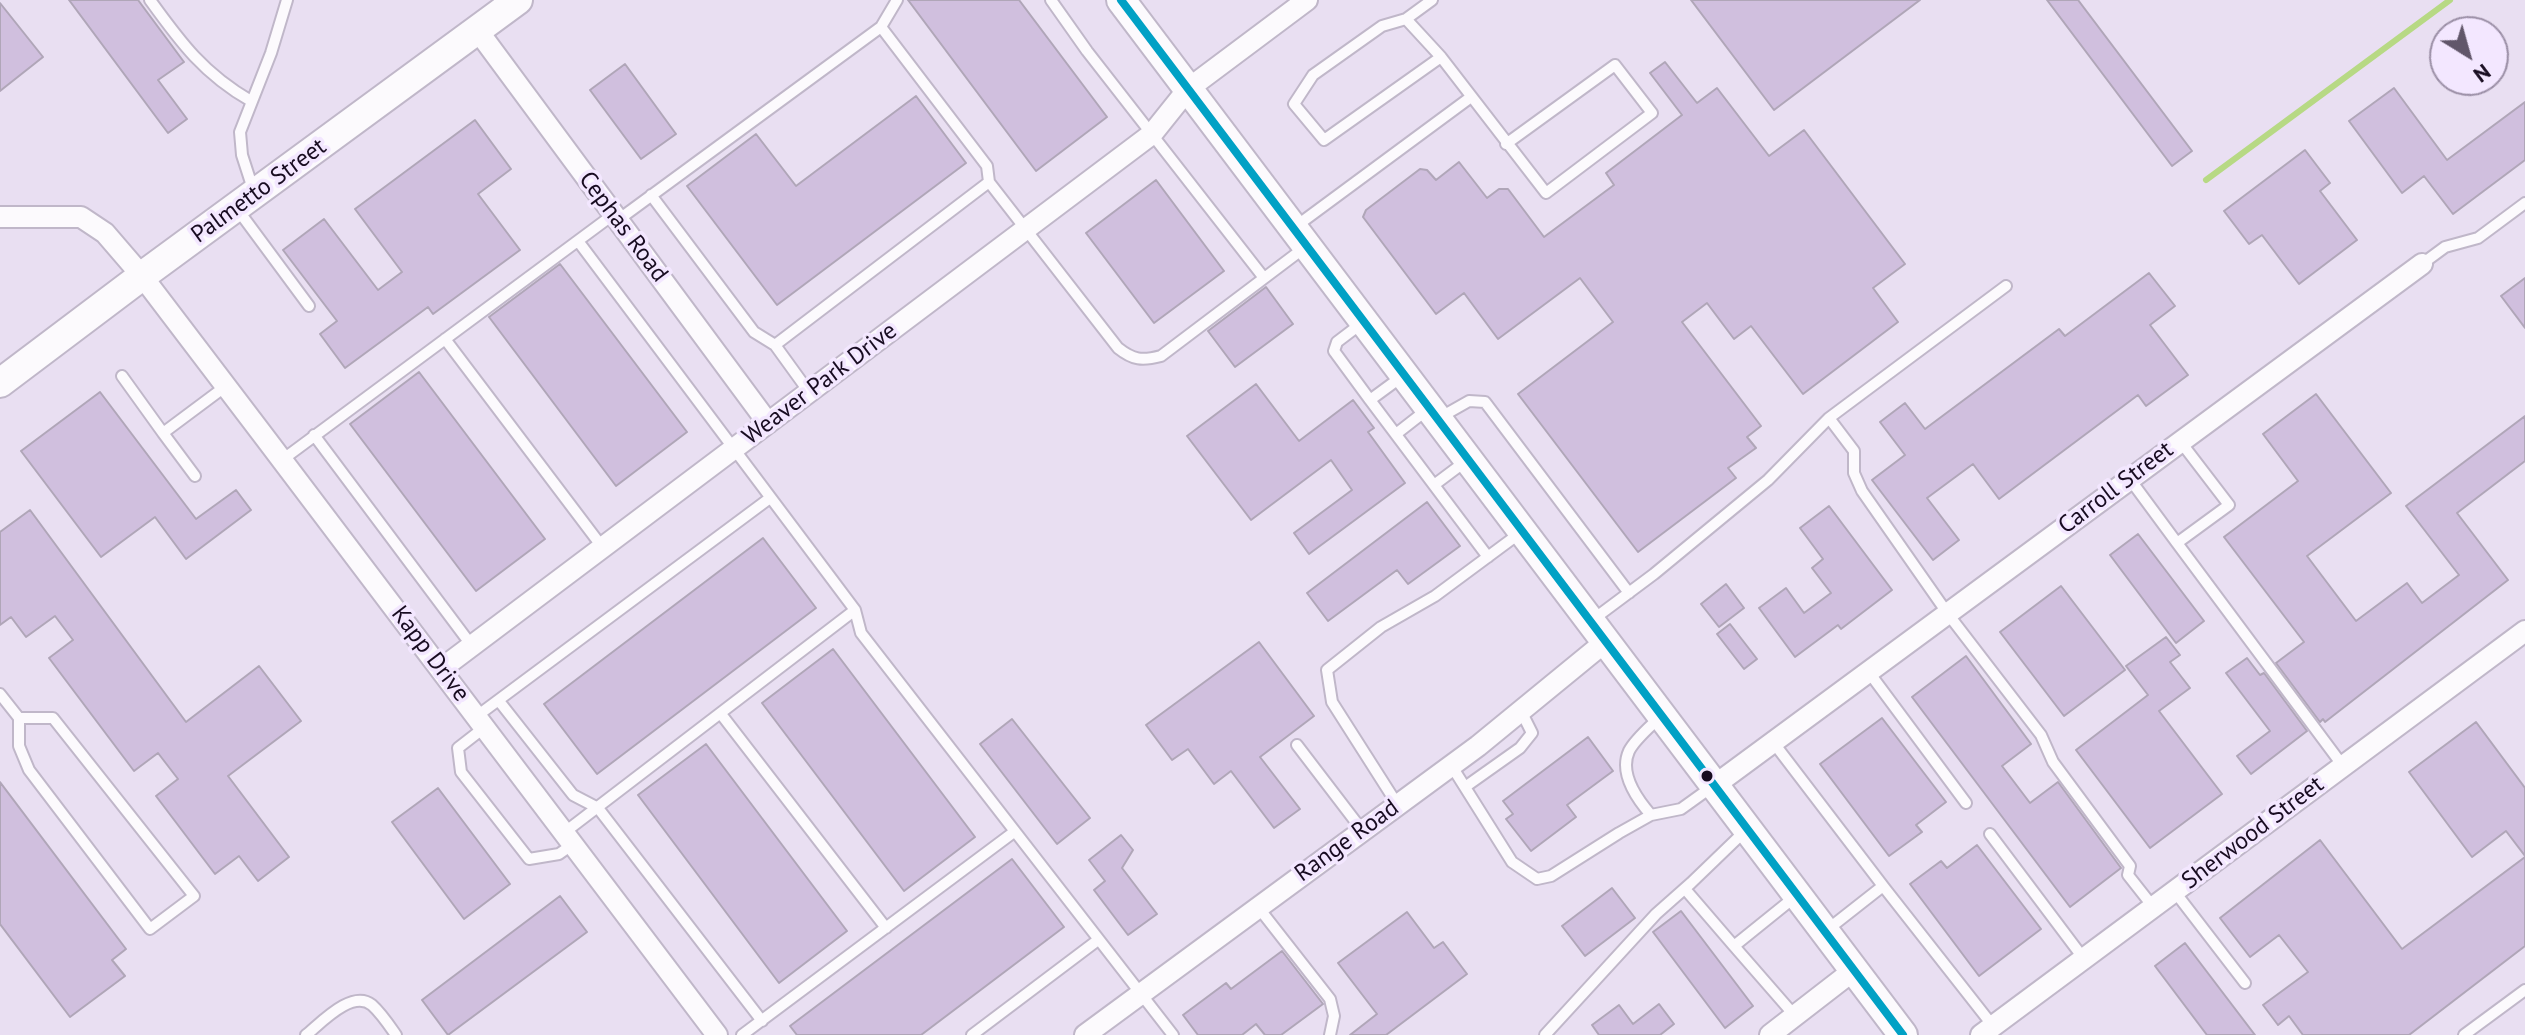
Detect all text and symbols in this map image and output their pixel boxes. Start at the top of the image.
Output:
north arrow [2429,16,2509,96]
text: N [2468,58,2496,89]
street label: Palmetto Street [186,132,332,250]
street label: Cephas Road [572,166,674,288]
street label: Weaver Park Drive [737,317,903,451]
street label: Carroll Street [2053,436,2179,540]
street label: Kapp Drive [385,601,475,707]
unlabelled marker [1699,768,1715,784]
street label: Sherwood Street [2176,770,2330,896]
street label: Range Road [1289,794,1405,888]

